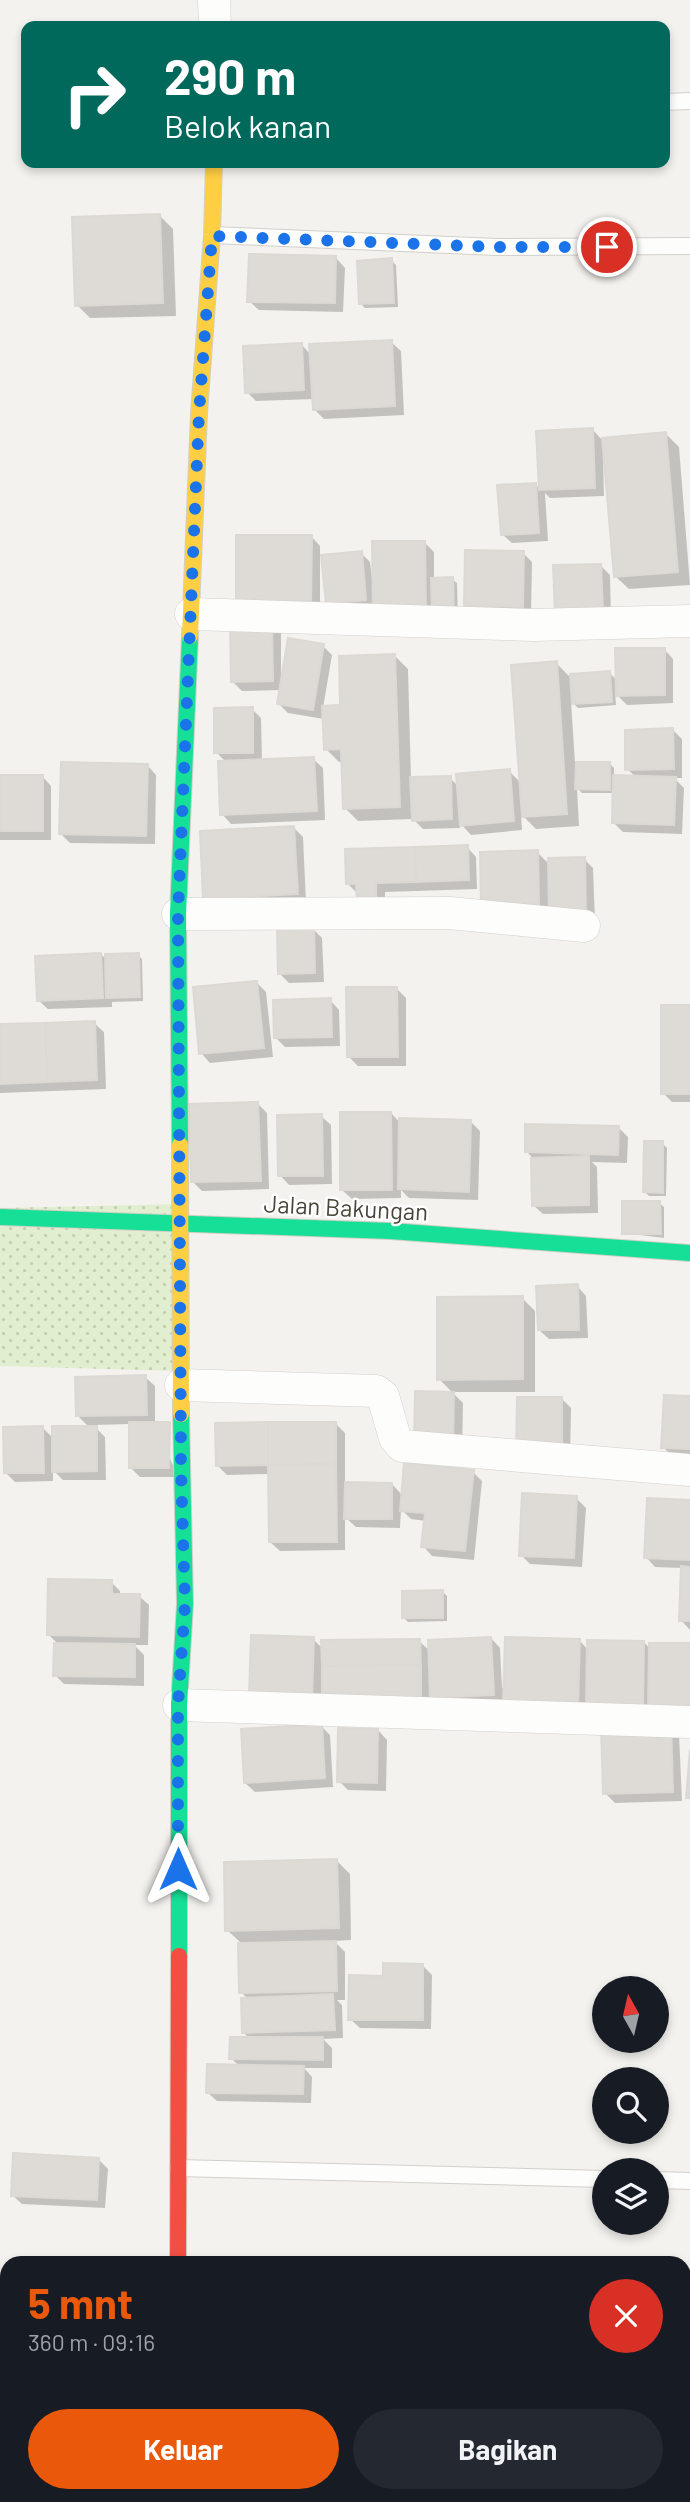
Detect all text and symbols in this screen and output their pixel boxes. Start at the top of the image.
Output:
text: 290 m [164,46,296,105]
icon: right [49,49,140,140]
text: Belok kanan [164,106,331,144]
pin [577,217,637,277]
icon: arrive [588,228,626,266]
street label: Jalan Bakungan [263,1188,429,1226]
position arrow [141,1832,215,1906]
north arrow [592,1976,668,2053]
map controls [592,1976,669,2235]
button: search [592,2067,669,2144]
button: layers [592,2158,669,2235]
text: 5 mnt [28,2277,133,2327]
button: close [589,2279,663,2353]
text: 360 m · 09:16 [28,2328,155,2356]
button: Keluar [28,2409,339,2489]
button: Bagikan [353,2409,663,2489]

